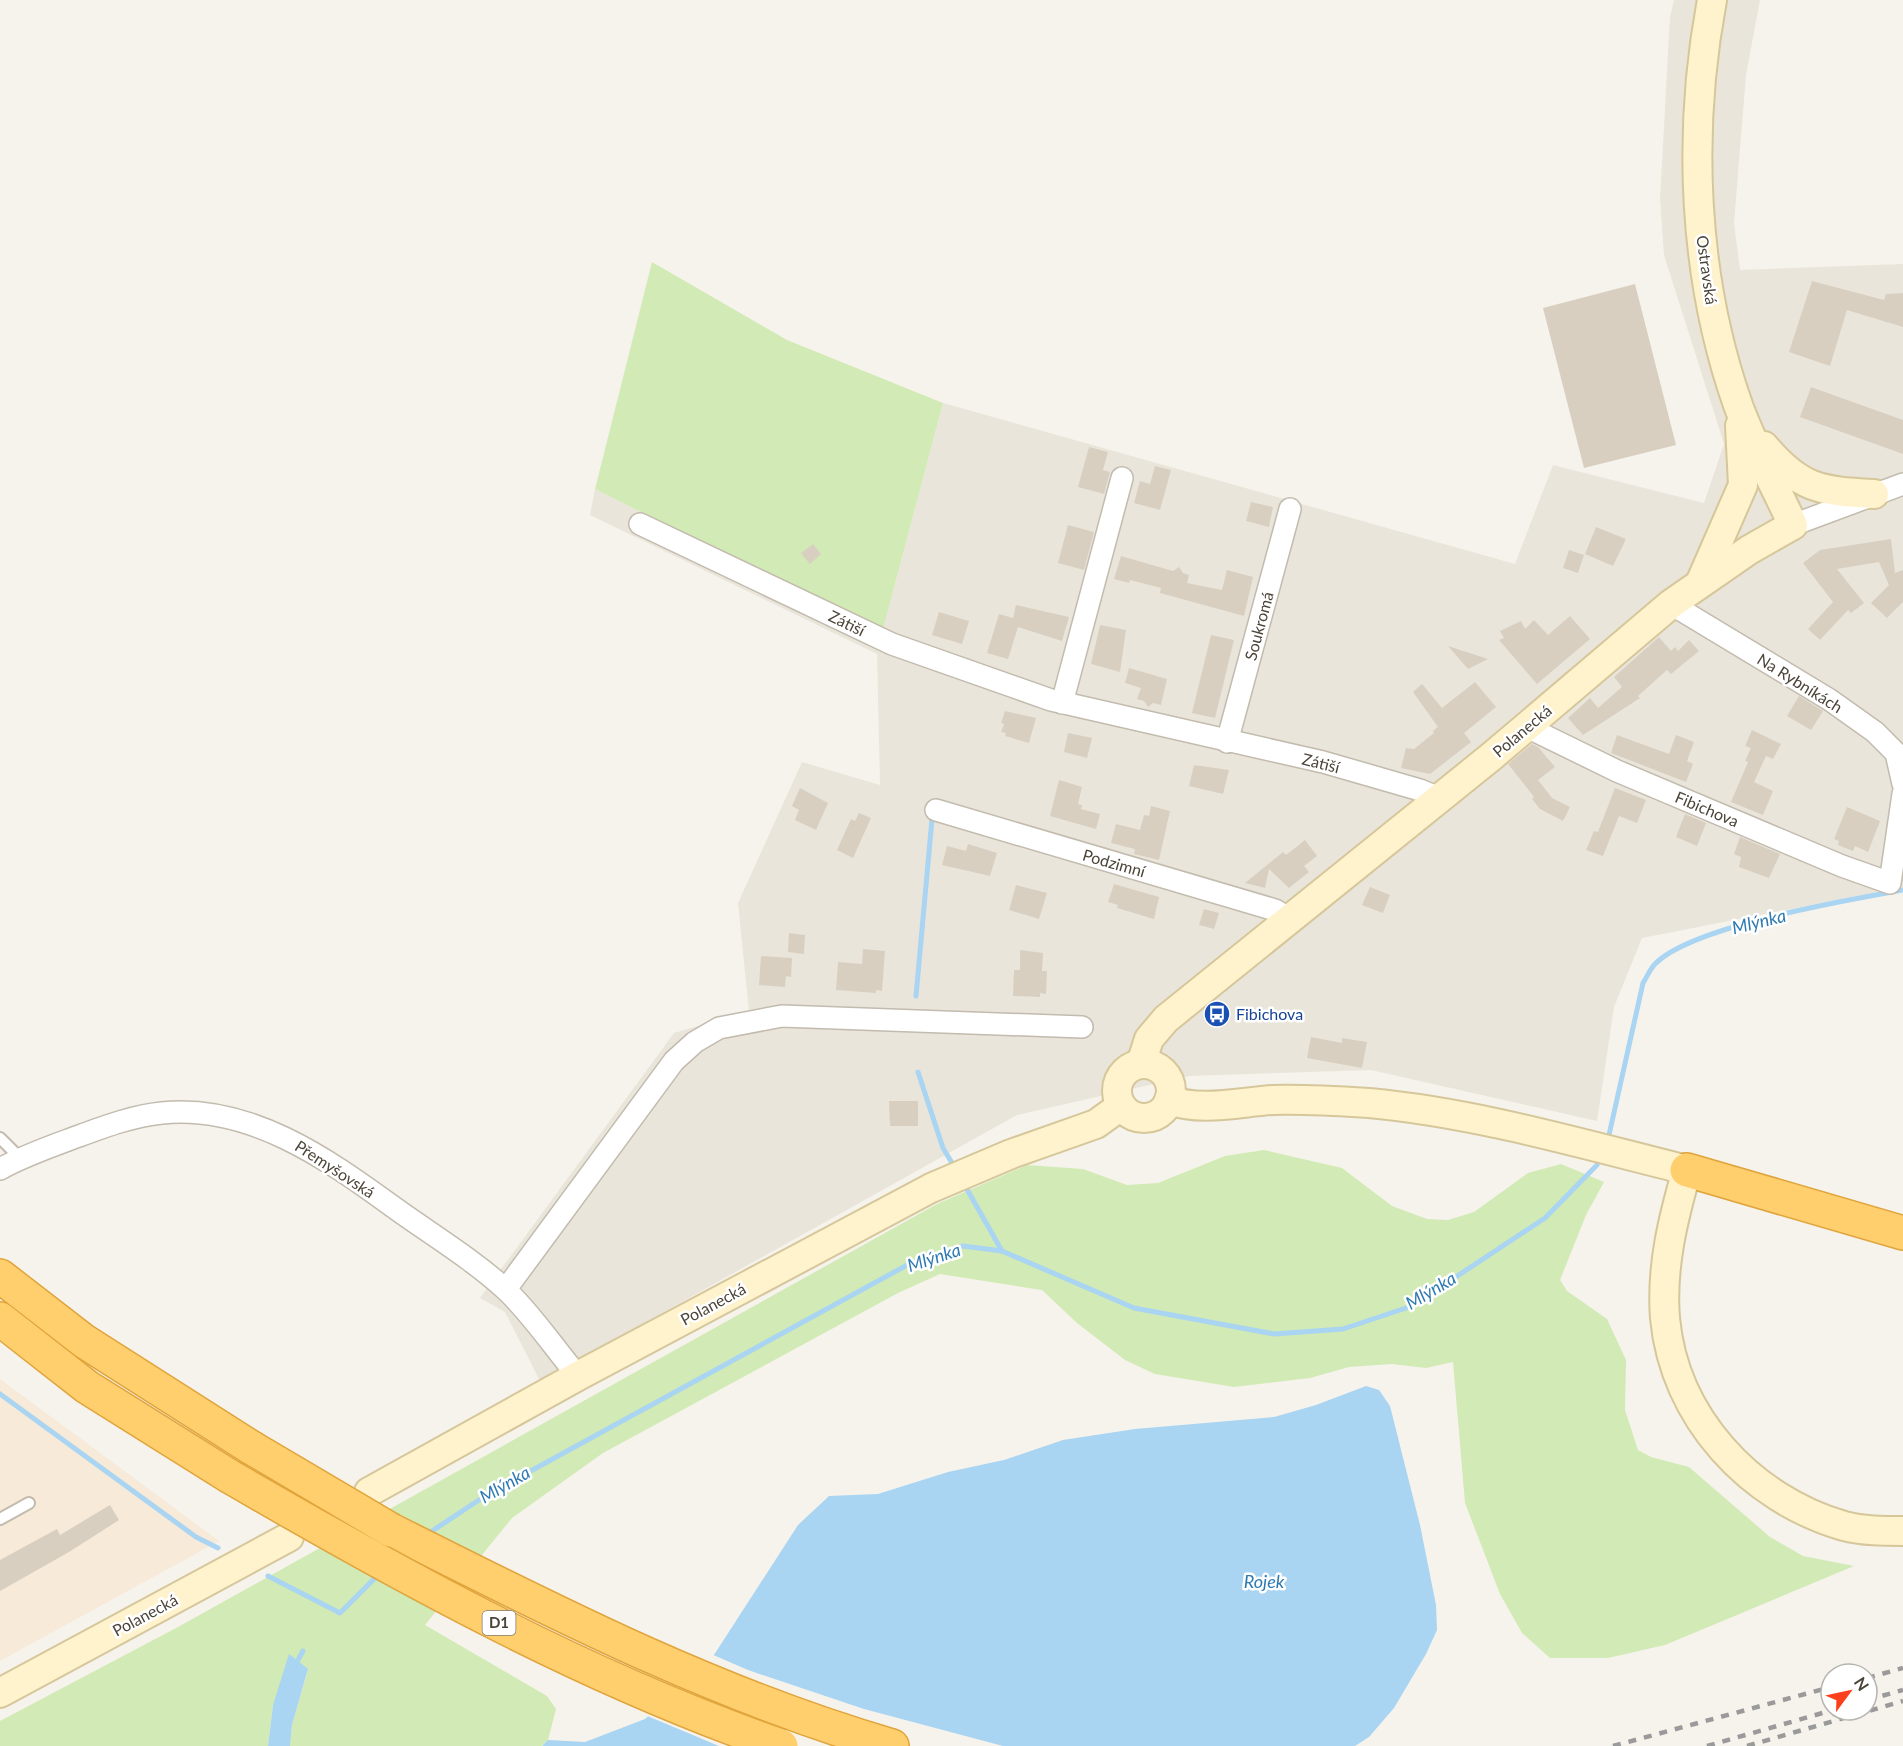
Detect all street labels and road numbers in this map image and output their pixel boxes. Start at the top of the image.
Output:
street label: Ostravská [1693,234,1722,306]
street label: Soukromá [1240,589,1277,662]
street label: Zátiší [826,606,870,640]
street label: Na Rybníkách [1754,649,1846,716]
street label: Polanecká [1488,700,1555,761]
street label: Zátiší [1300,749,1343,777]
street label: Fibichova [1673,787,1742,830]
street label: Podzimní [1081,845,1149,881]
street label: Přemyšovská [292,1136,379,1201]
street label: Polanecká [677,1278,749,1329]
street label: Polanecká [109,1589,181,1640]
road number: D1 [482,1611,516,1635]

